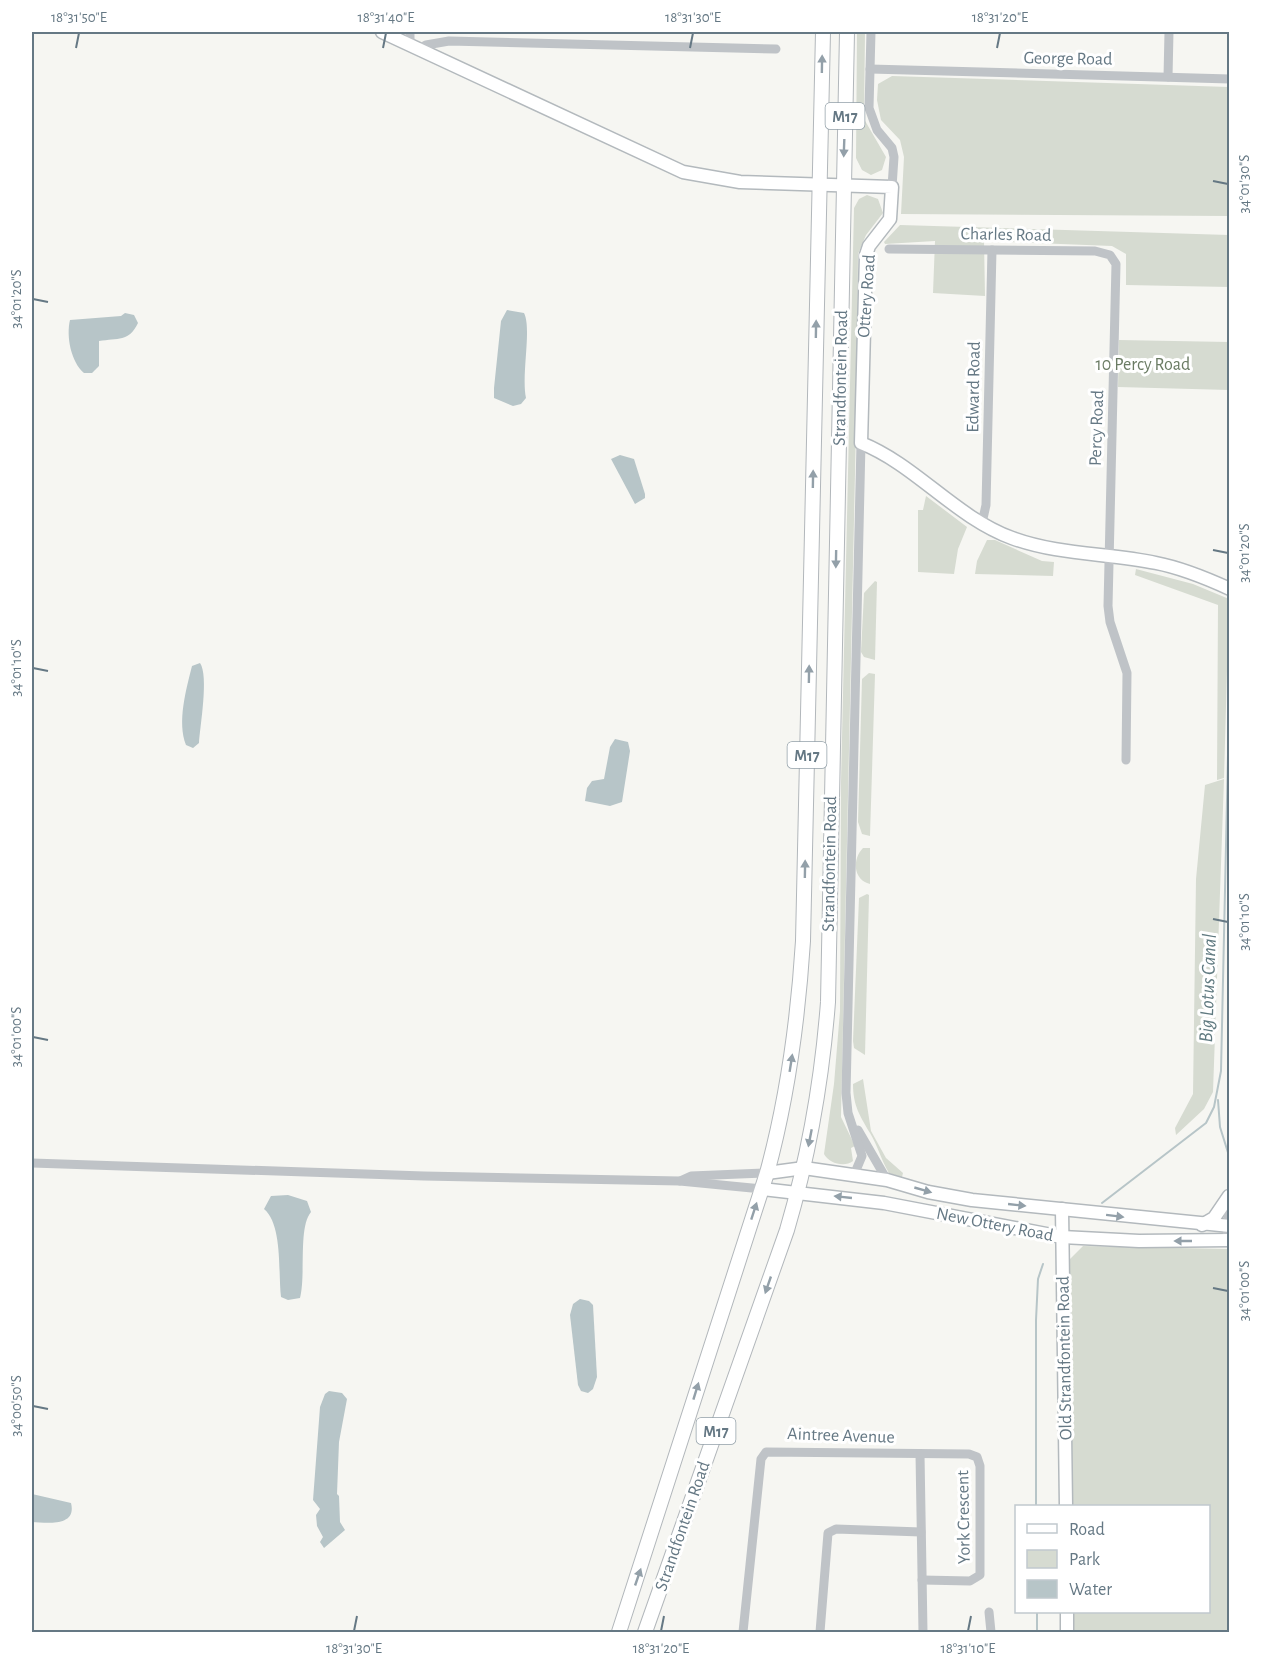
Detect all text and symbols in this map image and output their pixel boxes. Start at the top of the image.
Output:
text: 18°31'50"E [51,10,107,25]
text: 18°31'40"E [357,10,415,25]
text: 18°31'30"E [665,10,721,25]
text: 18°31'20"E [972,10,1028,25]
street label: George Road [1023,49,1113,69]
one-way arrow [817,54,827,73]
road number: M17 [826,103,864,129]
one-way arrow [839,138,848,157]
text: 34°01'30"S [1237,155,1252,213]
street label: Charles Road [960,225,1052,245]
street label: Ottery Road [855,254,879,338]
text: 34°01'20"S [9,269,24,329]
street label: Strandfontein Road [831,310,851,446]
one-way arrow [811,319,821,338]
street label: Edward Road [964,341,984,433]
park label: 10 Percy Road [1096,356,1190,374]
street label: Percy Road [1087,390,1107,466]
one-way arrow [808,469,818,488]
text: 34°01'20"S [1237,523,1252,583]
one-way arrow [832,549,841,568]
text: 34°01'10"S [9,639,24,697]
one-way arrow [804,664,814,683]
road number: M17 [788,742,826,768]
street label: Strandfontein Road [820,796,840,932]
one-way arrow [800,859,809,878]
text: 34°01'10"S [1237,893,1252,951]
water label: Big Lotus Canal [1196,933,1220,1043]
text: 34°01'00"S [9,1007,24,1067]
one-way arrow [787,1053,796,1072]
one-way arrow [805,1129,814,1148]
one-way arrow [914,1186,932,1196]
one-way arrow [833,1192,852,1202]
one-way arrow [1008,1200,1027,1210]
one-way arrow [750,1202,759,1220]
street label: New Ottery Road [935,1205,1055,1245]
one-way arrow [1105,1211,1124,1221]
one-way arrow [1174,1236,1193,1246]
text: 34°01'00"S [1237,1261,1252,1321]
one-way arrow [762,1276,772,1294]
street label: Old Strandfontein Road [1055,1276,1075,1440]
text: 34°00'50"S [9,1375,24,1437]
one-way arrow [692,1382,701,1400]
road number: M17 [696,1418,736,1444]
street label: Aintree Avenue [787,1425,895,1447]
street label: Strandfontein Road [652,1459,714,1594]
street label: York Crescent [954,1470,974,1564]
legend [1015,1505,1210,1613]
text: Road [1069,1521,1105,1539]
text: Park [1069,1551,1101,1569]
one-way arrow [633,1568,643,1586]
text: Water [1069,1581,1112,1599]
text: 18°31'30"E [326,1641,382,1656]
text: 18°31'20"E [633,1641,689,1656]
text: 18°31'10"E [940,1641,996,1656]

